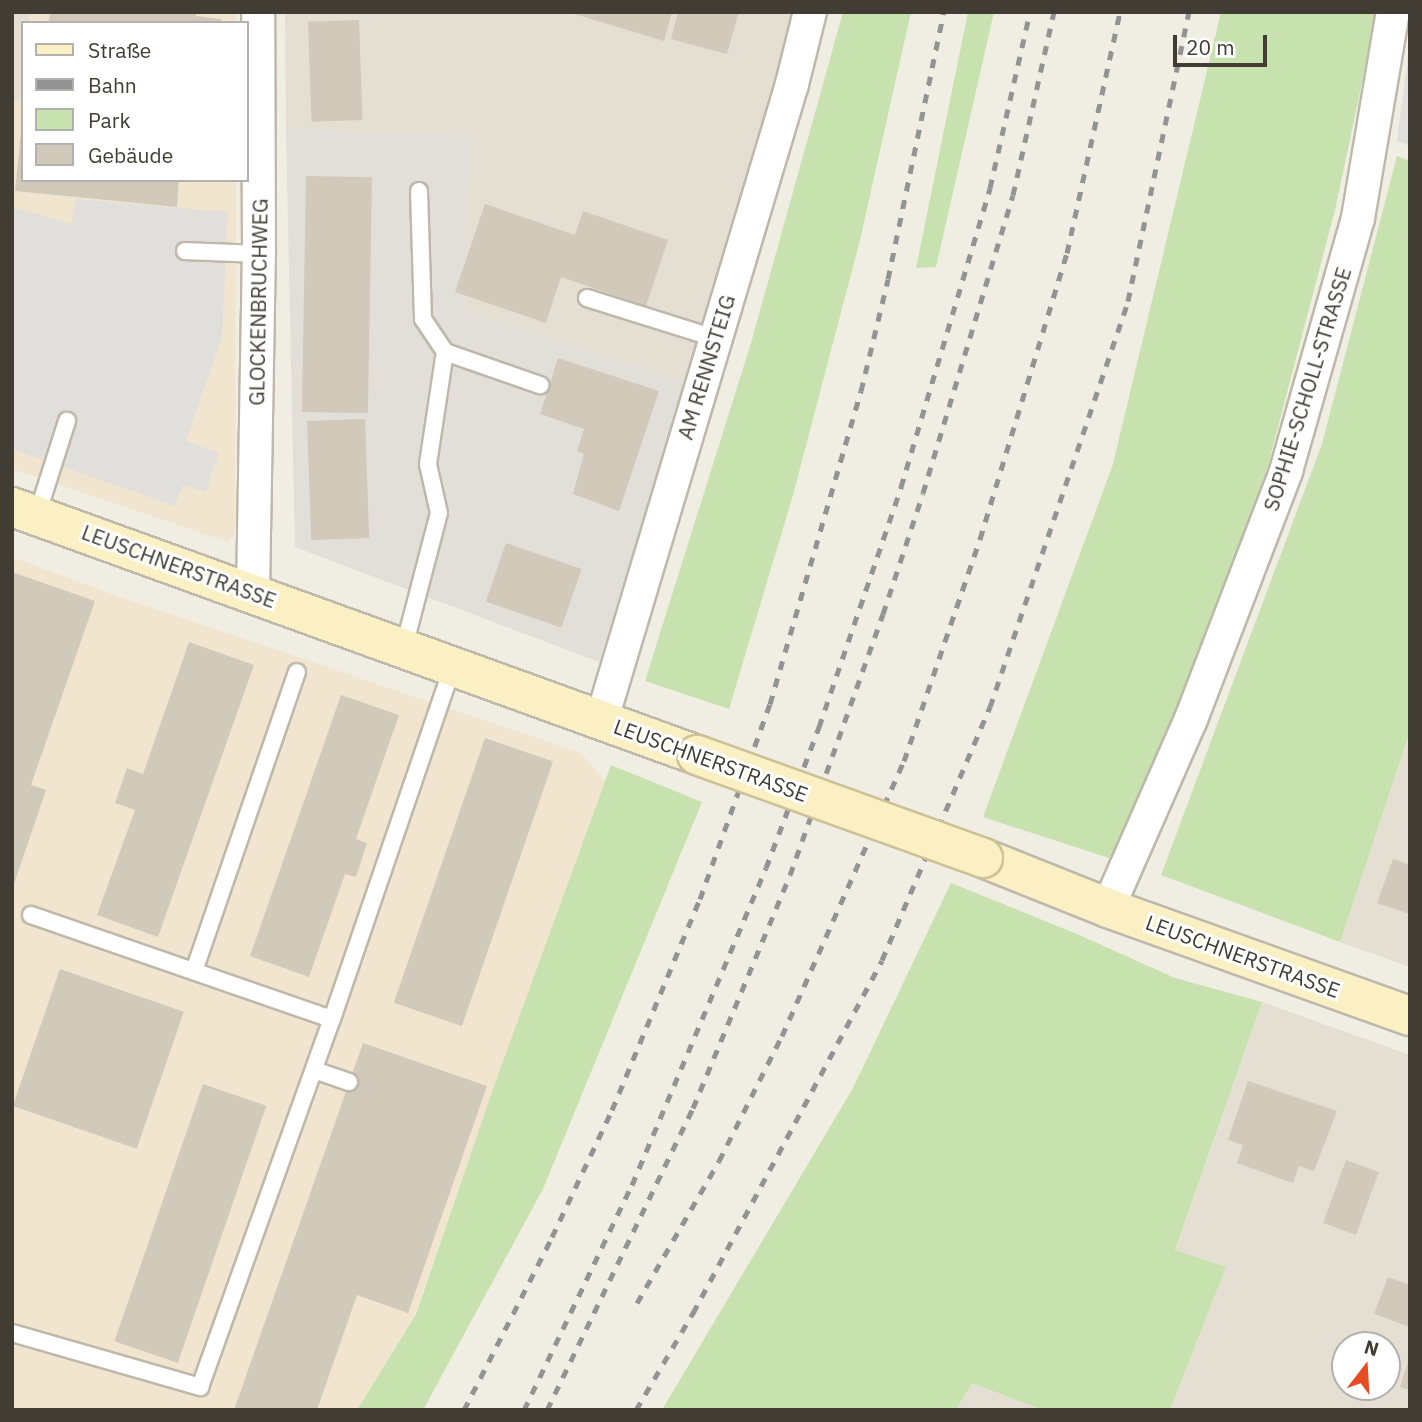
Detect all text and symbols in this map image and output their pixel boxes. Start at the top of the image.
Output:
legend [21,21,248,182]
scale bar [1177,21,1272,65]
text: 20 m [1186,33,1235,61]
text: Straße [88,36,151,64]
text: Bahn [88,71,137,99]
text: Park [88,106,131,134]
text: Gebäude [88,141,173,169]
street label: GLOCKENBRUCHWEG [244,198,272,406]
street label: SOPHIE-SCHOLL-STRASSE [1258,264,1356,514]
street label: AM RENNSTEIG [672,292,740,442]
street label: LEUSCHNERSTRASSE [78,519,280,613]
street label: LEUSCHNERSTRASSE [610,713,812,807]
street label: LEUSCHNERSTRASSE [1142,909,1344,1003]
north arrow [1331,1331,1401,1401]
text: N [1361,1334,1382,1361]

